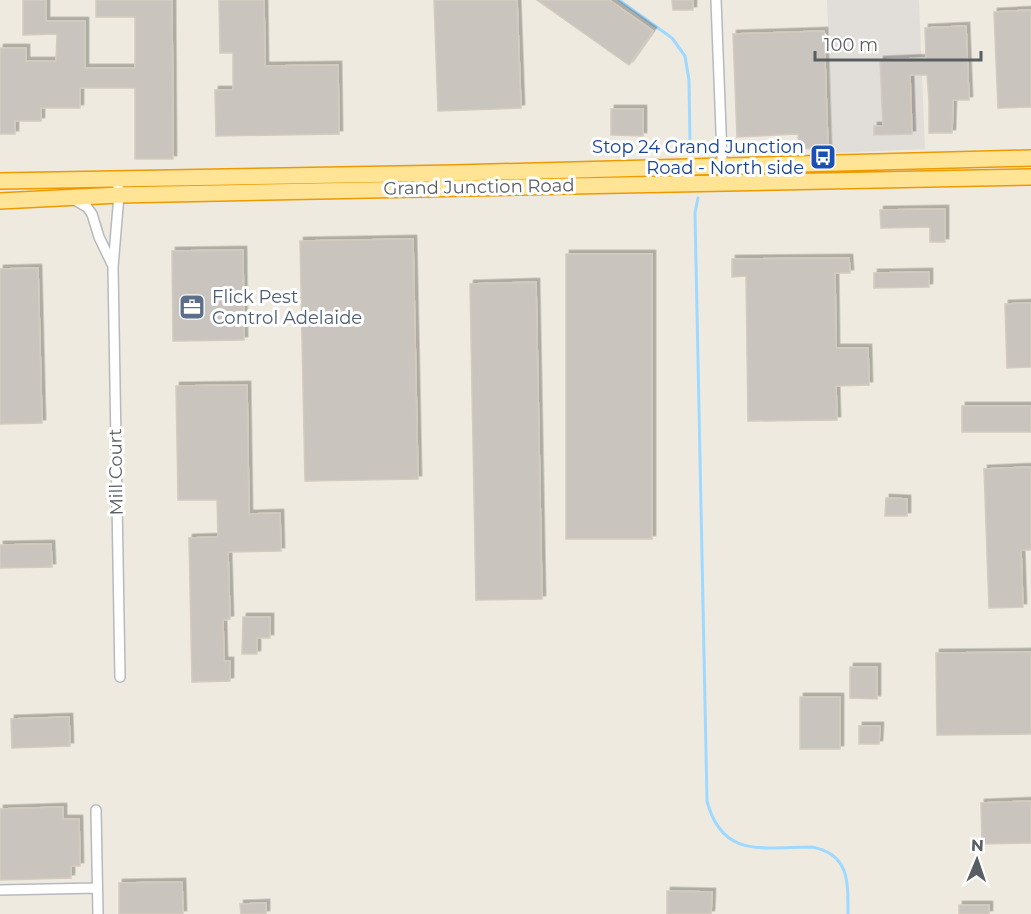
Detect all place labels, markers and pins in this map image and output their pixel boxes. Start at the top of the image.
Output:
place label: Stop 24 Grand Junction Road - North side [592,136,804,179]
bus stop icon: Stop 24 Grand Junction Road - North side [808,142,838,172]
place label: Flick Pest Control Adelaide [212,286,362,329]
office icon: Flick Pest Control Adelaide [177,292,207,322]

